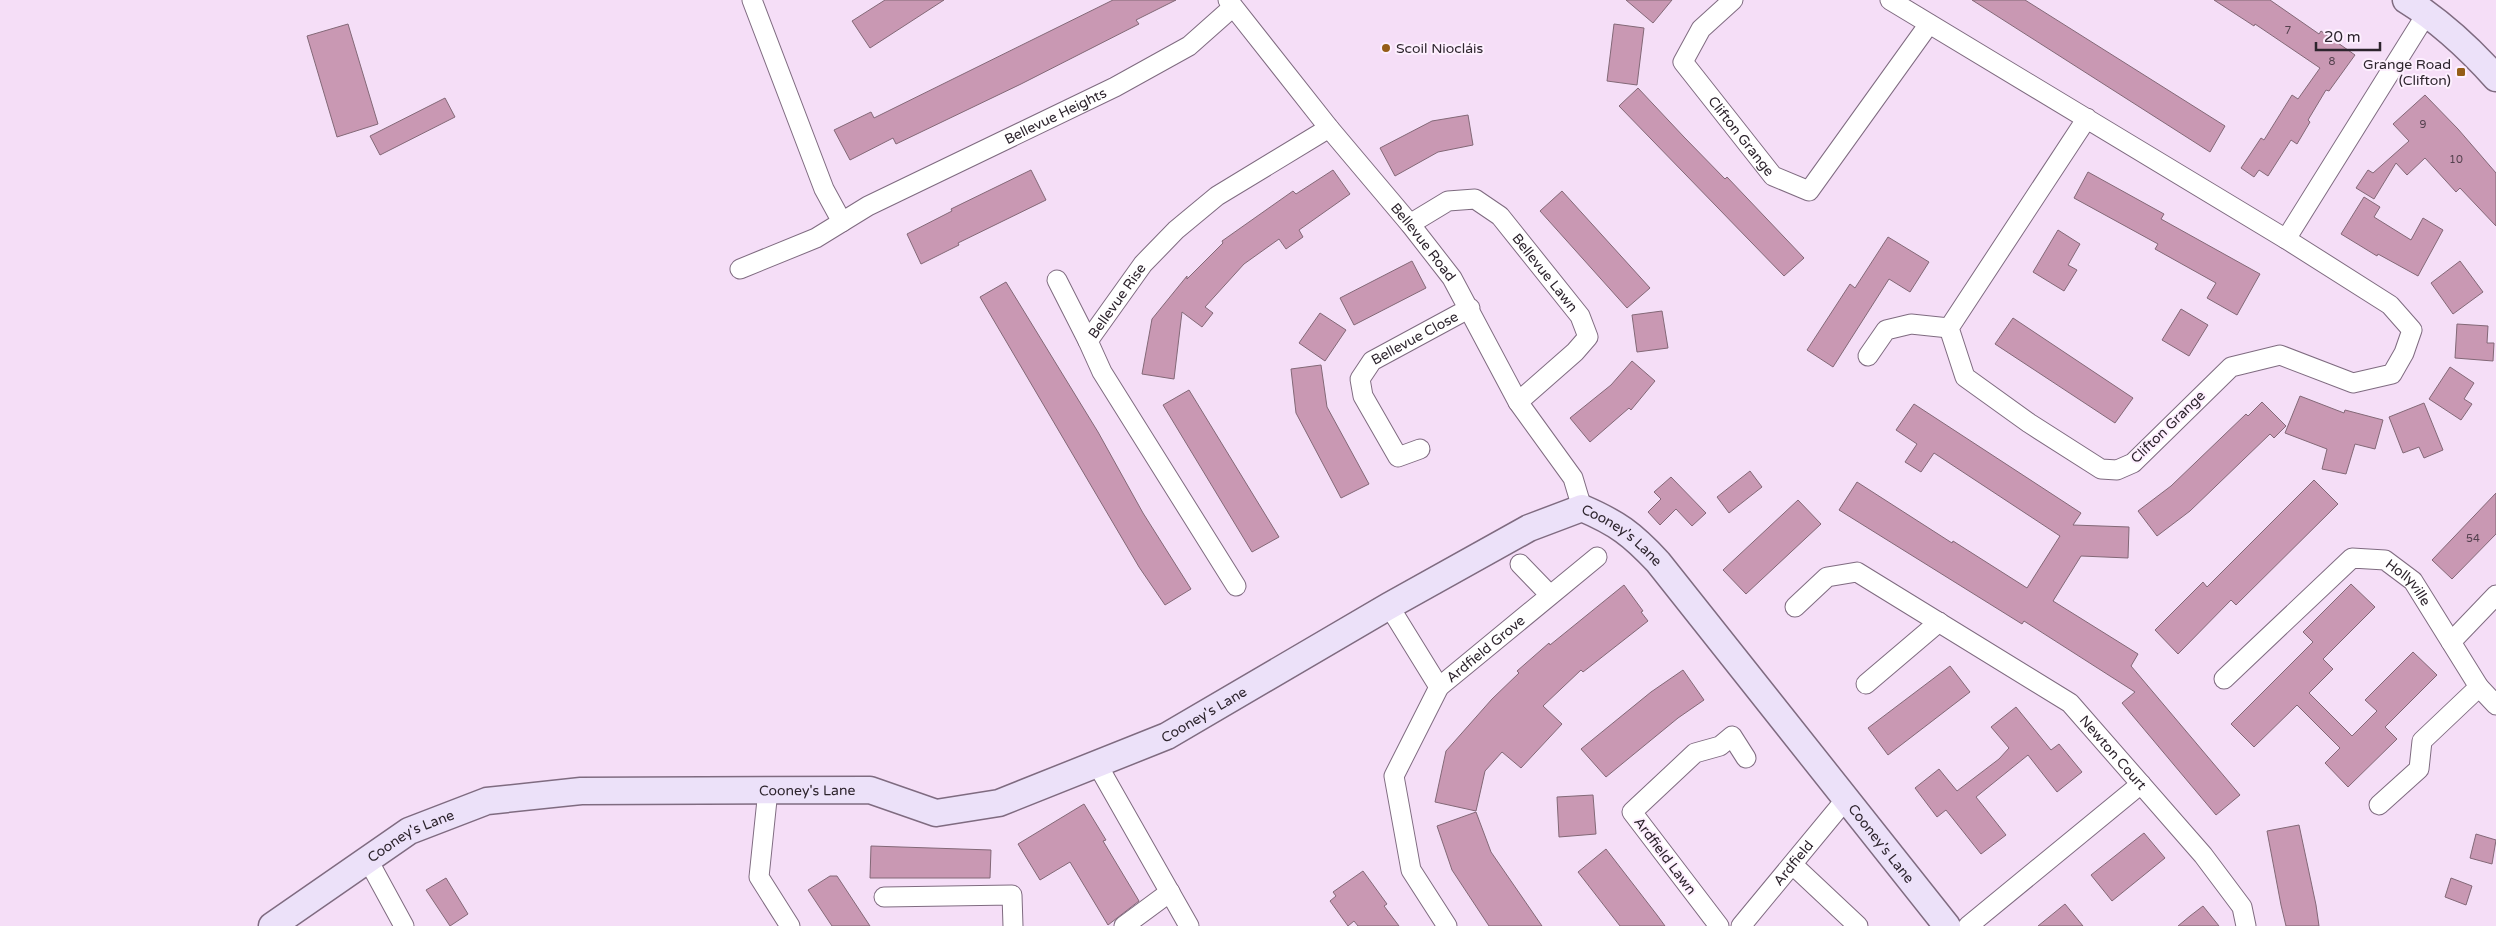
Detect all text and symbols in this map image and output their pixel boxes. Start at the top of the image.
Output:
scale bar [2316,20,2380,52]
house number: 7 [2285,24,2292,37]
text: 20 m [2324,28,2361,46]
place label: Scoil Niocláis [1396,40,1484,57]
marker: Scoil Niocláis [1380,42,1392,54]
house number: 8 [2329,55,2336,68]
place label: Grange Road (Clifton) [2363,56,2451,89]
marker: Grange Road (Clifton) [2455,66,2467,78]
street label: Bellevue Heights [1002,84,1109,148]
street label: Clifton Grange [1705,93,1778,179]
house number: 9 [2420,118,2427,131]
house number: 10 [2449,153,2463,166]
street label: Bellevue Road [1387,199,1460,284]
street label: Bellevue Lawn [1509,230,1582,315]
street label: Bellevue Rise [1084,260,1149,342]
street label: Bellevue Close [1368,308,1461,368]
street label: Clifton Grange [2127,387,2209,467]
street label: Cooney's Lane [1579,500,1666,570]
house number: 54 [2466,532,2480,545]
street label: Hollyville [2382,555,2435,609]
street label: Ardfield Grove [1443,611,1528,686]
street label: Cooney's Lane [1159,683,1250,746]
street label: Newton Court [2076,712,2151,794]
street label: Cooney's Lane [759,782,855,799]
street label: Cooney's Lane [1845,800,1918,886]
street label: Cooney's Lane [364,806,456,866]
street label: Ardfield Lawn [1630,814,1700,898]
street label: Ardfield [1770,837,1817,889]

